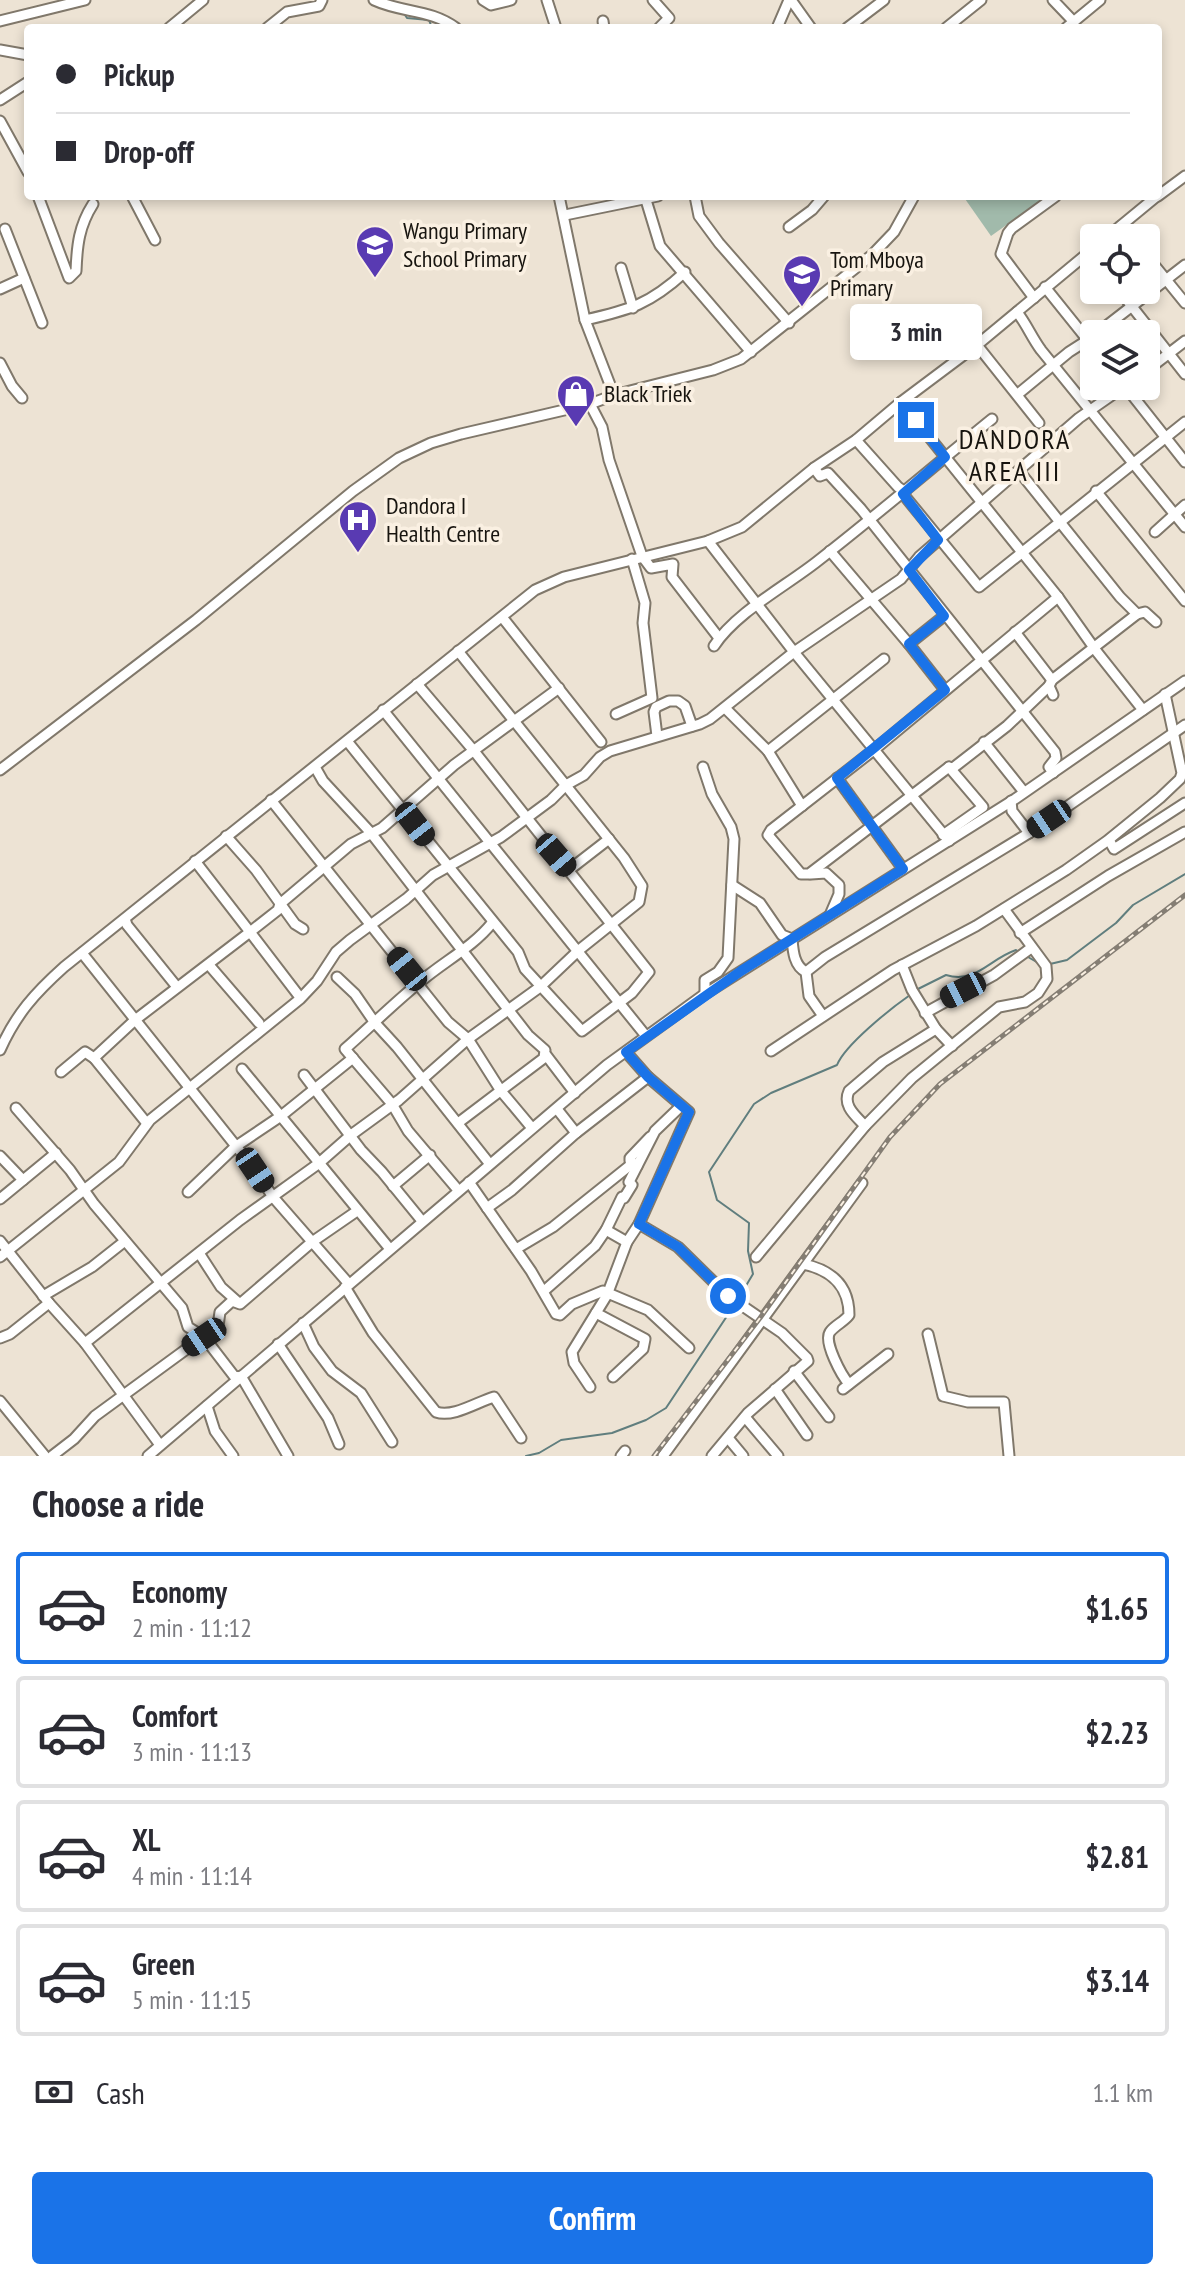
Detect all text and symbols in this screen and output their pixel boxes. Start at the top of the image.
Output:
text: Pickup [104,55,175,94]
text: Drop-off [104,132,194,171]
place label: Wangu Primary School Primary [403,215,527,274]
school or university icon: Wangu Primary School Primary [354,224,396,279]
map controls [1080,224,1160,400]
button: locate [1080,224,1160,304]
place label: Tom Mboya Primary [830,244,924,303]
school or university icon: Tom Mboya Primary [781,253,823,308]
callout: 3 min [850,304,982,360]
text: 3 min [890,315,942,348]
button: layers [1080,320,1160,400]
shop icon: Black Triek [555,373,597,428]
place label: Black Triek [604,378,693,409]
route end [898,402,934,438]
district label: DANDORA AREA III [959,420,1071,489]
place label: Dandora I Health Centre [386,490,500,549]
hospital icon: Dandora I Health Centre [337,499,379,554]
car [1022,796,1076,842]
car [391,798,439,850]
car [531,829,581,881]
car [383,943,431,995]
car [936,968,990,1012]
car [232,1143,278,1197]
route start [710,1278,746,1314]
car [177,1314,231,1360]
text: Choose a ride [32,1480,204,1527]
icon: car [36,1572,108,1644]
text: Economy [132,1572,227,1611]
text: $1.65 [1085,1589,1149,1628]
text: 2 min · 11:12 [132,1611,252,1644]
icon: car [36,1696,108,1768]
text: Comfort [132,1696,218,1735]
text: $2.23 [1085,1713,1149,1752]
text: 3 min · 11:13 [132,1735,252,1768]
icon: car [36,1820,108,1892]
text: XL [132,1820,161,1859]
text: $2.81 [1085,1837,1149,1876]
text: 4 min · 11:14 [132,1859,252,1892]
icon: car [36,1944,108,2016]
text: Green [132,1944,195,1983]
text: $3.14 [1085,1961,1149,2000]
text: 5 min · 11:15 [132,1983,252,2016]
icon: cash [32,2070,76,2114]
text: Cash [96,2073,145,2112]
text: 1.1 km [1092,2076,1153,2109]
button: Confirm [32,2172,1153,2264]

